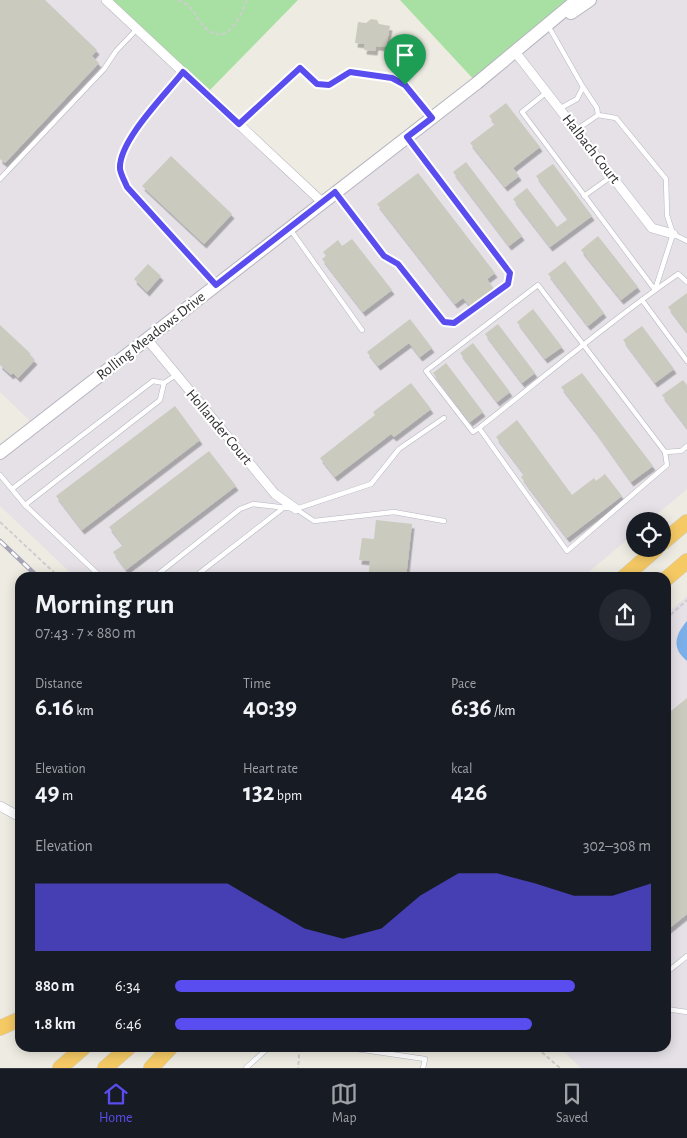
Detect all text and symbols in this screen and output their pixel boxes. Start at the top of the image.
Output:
pin [384,34,426,85]
icon: arrive [391,41,419,69]
street label: Halbach Court [559,112,623,187]
street label: Rolling Meadows Drive [94,289,208,383]
street label: Hollander Court [183,386,255,468]
map controls [626,512,671,557]
button: locate [626,512,671,557]
button: share [599,589,651,641]
text: Morning run [35,591,175,619]
text: 07:43 · 7 × 880 m [35,625,136,641]
text: Distance [35,677,82,691]
text: Time [243,677,271,691]
text: Pace [451,677,476,691]
text: 6.16 [35,695,74,720]
text: 40:39 [243,695,297,720]
text: 6:36 [451,695,492,720]
text: km [74,704,94,718]
text: /km [492,704,516,718]
text: Elevation [35,762,86,776]
text: Heart rate [243,762,298,776]
text: kcal [451,762,472,776]
text: 49 [35,780,60,805]
text: 132 [243,780,275,805]
text: 426 [451,780,487,805]
text: m [60,789,73,803]
text: bpm [275,789,302,803]
text: Elevation [35,838,93,854]
text: 302–308 m [583,838,651,854]
text: 880 m [35,978,74,994]
text: 6:34 [115,978,140,994]
text: 1.8 km [35,1016,76,1032]
text: 6:46 [115,1016,141,1032]
tab: Home [99,1080,133,1127]
tab: Map [330,1080,358,1127]
tab: Saved [556,1080,588,1127]

